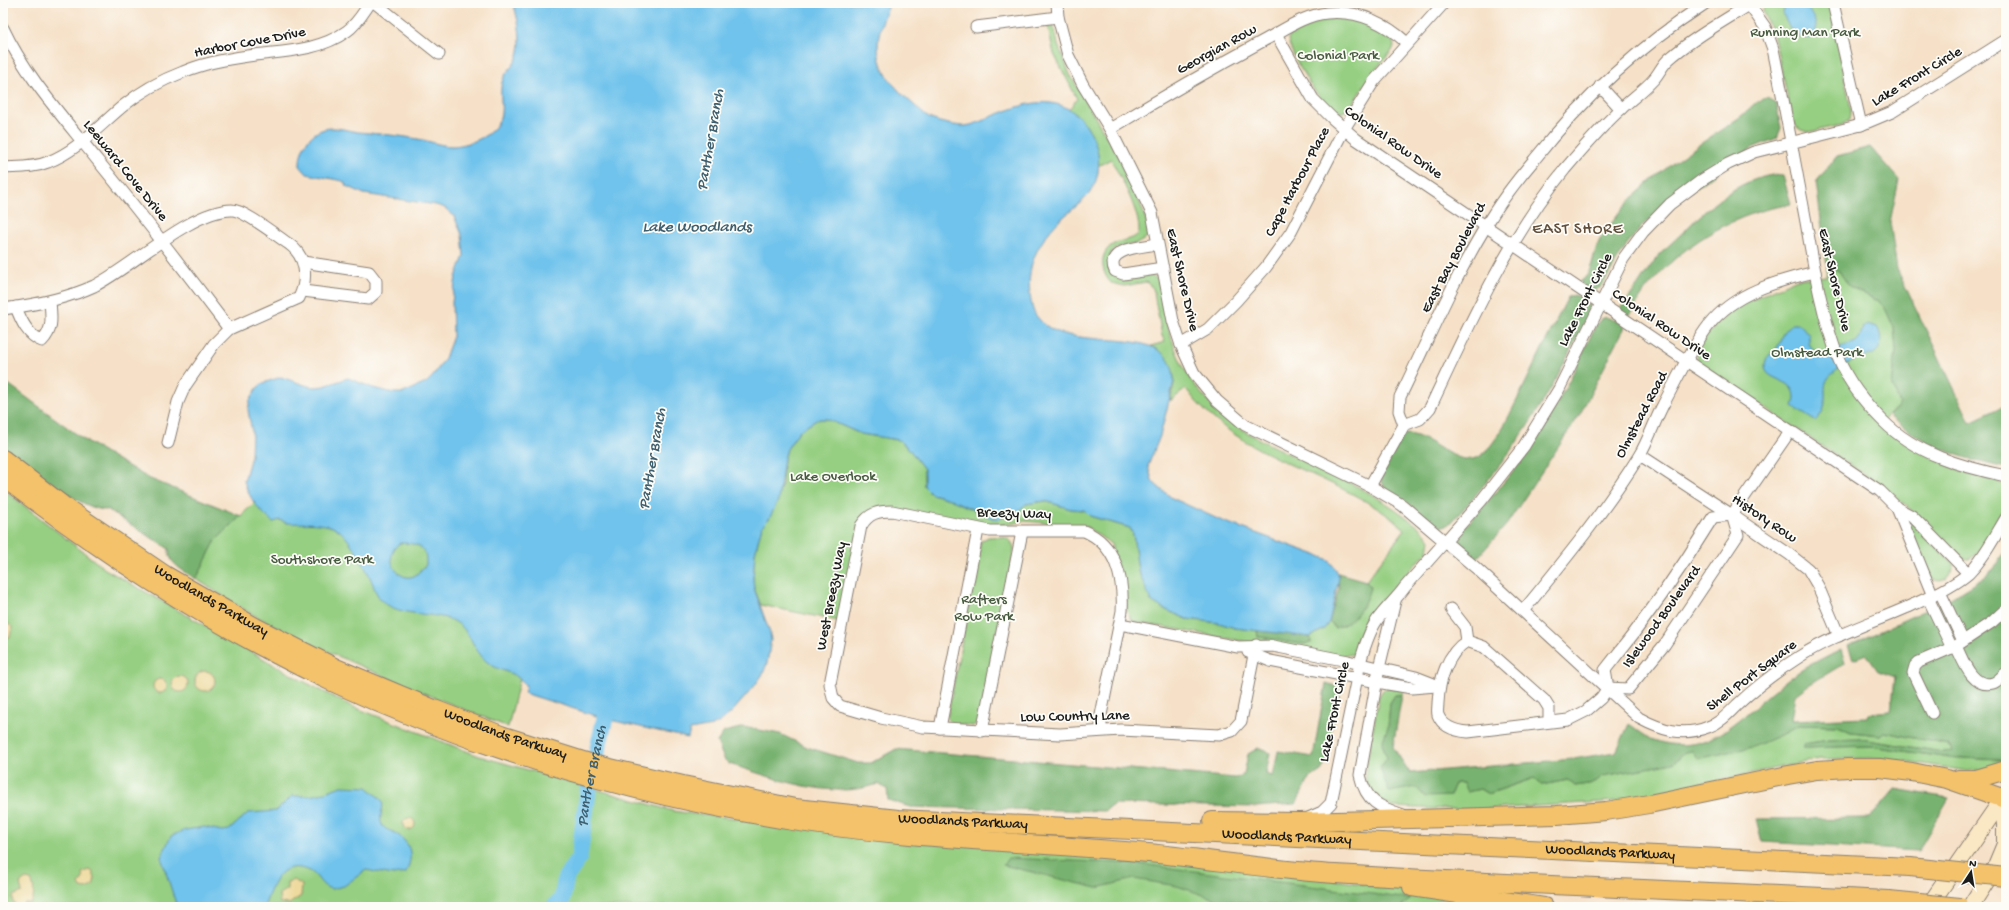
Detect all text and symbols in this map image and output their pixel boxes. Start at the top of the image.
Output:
street label: Georgian Row [1174,21,1260,79]
street label: Harbor Cove Drive [193,23,308,63]
park label: Running Man Park [1750,24,1861,42]
street label: Lake Front Circle [1869,43,1966,111]
park label: Colonial Park [1297,47,1380,65]
water label: Panther Branch [694,87,730,192]
street label: Colonial Row Drive [1340,102,1446,184]
street label: Leeward Cove Drive [79,117,172,225]
street label: Cape Harbour Place [1261,124,1335,240]
street label: East Bay Boulevard [1417,199,1491,316]
water label: Lake Woodlands [643,219,754,238]
district label: EAST SHORE [1532,221,1624,240]
street label: East Shore Drive [1161,227,1203,333]
street label: East Shore Drive [1813,227,1855,333]
street label: Lake Front Circle [1555,250,1617,350]
street label: Colonial Row Drive [1608,285,1714,365]
park label: Olmstead Park [1771,344,1864,362]
street label: Olmstead Road [1612,367,1673,462]
water label: Panther Branch [636,406,672,511]
park label: Lake Overlook [790,468,877,486]
street label: History Row [1728,491,1800,548]
street label: Breezy Way [975,504,1052,524]
street label: West Breezy Way [813,540,851,652]
park label: Southshore Park [271,551,375,569]
street label: Woodlands Parkway [150,561,272,641]
street label: Islewood Boulevard [1619,561,1706,672]
park label: Rafters Row Park [954,591,1015,626]
street label: Shell Port Square [1703,636,1801,716]
street label: Lake Front Circle [1316,660,1354,764]
street label: Woodlands Parkway [441,705,570,764]
street label: Low Country Lane [1020,707,1130,727]
water label: Panther Branch [574,724,612,828]
street label: Woodlands Parkway [898,810,1029,834]
street label: Woodlands Parkway [1221,825,1352,850]
street label: Woodlands Parkway [1545,841,1676,865]
north arrow [1951,852,1991,892]
text: N [1968,858,1977,871]

